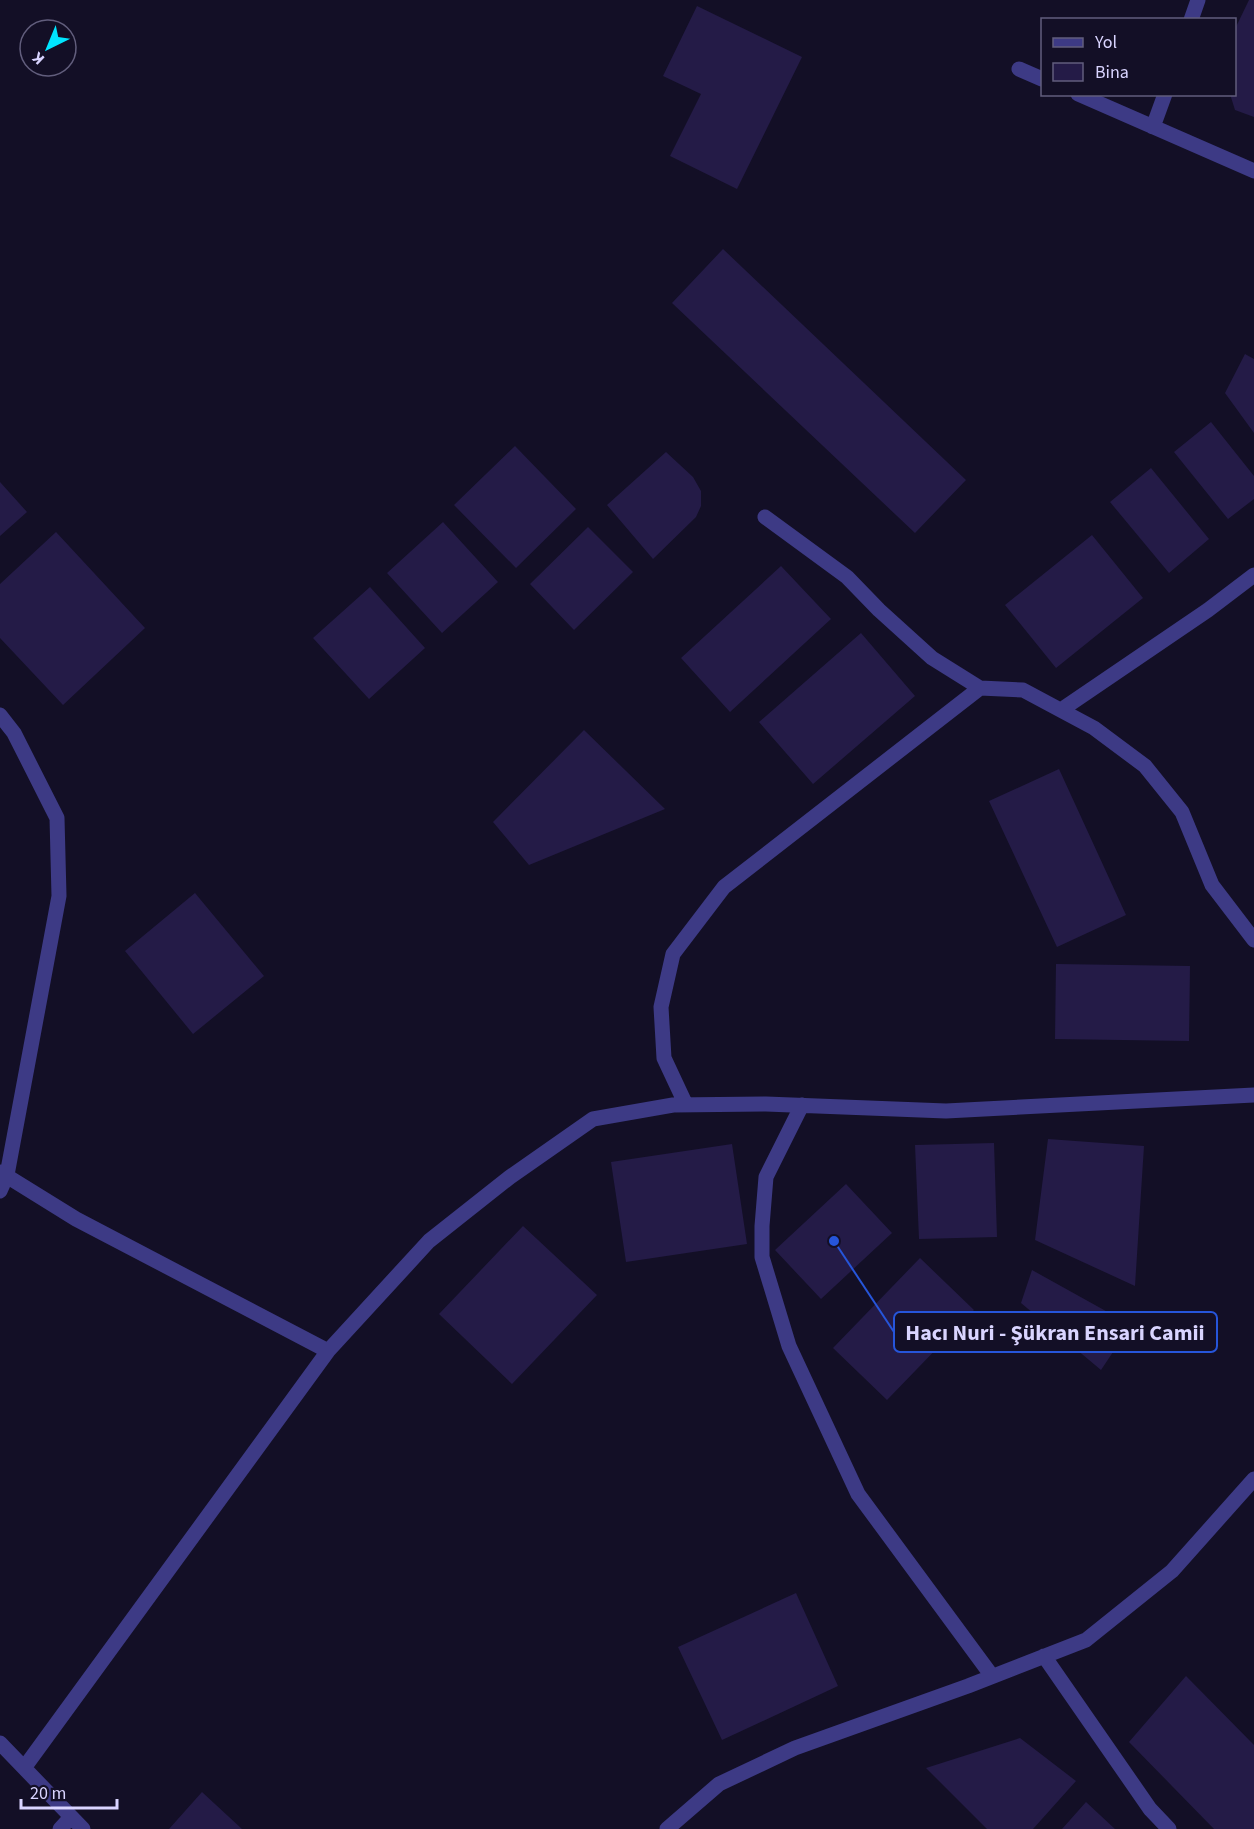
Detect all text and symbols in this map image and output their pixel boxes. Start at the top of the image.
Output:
north arrow [18,18,78,78]
legend [1041,18,1236,96]
text: Yol [1094,30,1117,55]
text: K [27,47,50,70]
text: Bina [1095,60,1129,85]
callout: Hacı Nuri - Şükran Ensari Camii [894,1312,1217,1352]
text: Hacı Nuri - Şükran Ensari Camii [905,1317,1205,1349]
scale bar [21,1772,117,1810]
text: 20 m [30,1781,66,1806]

